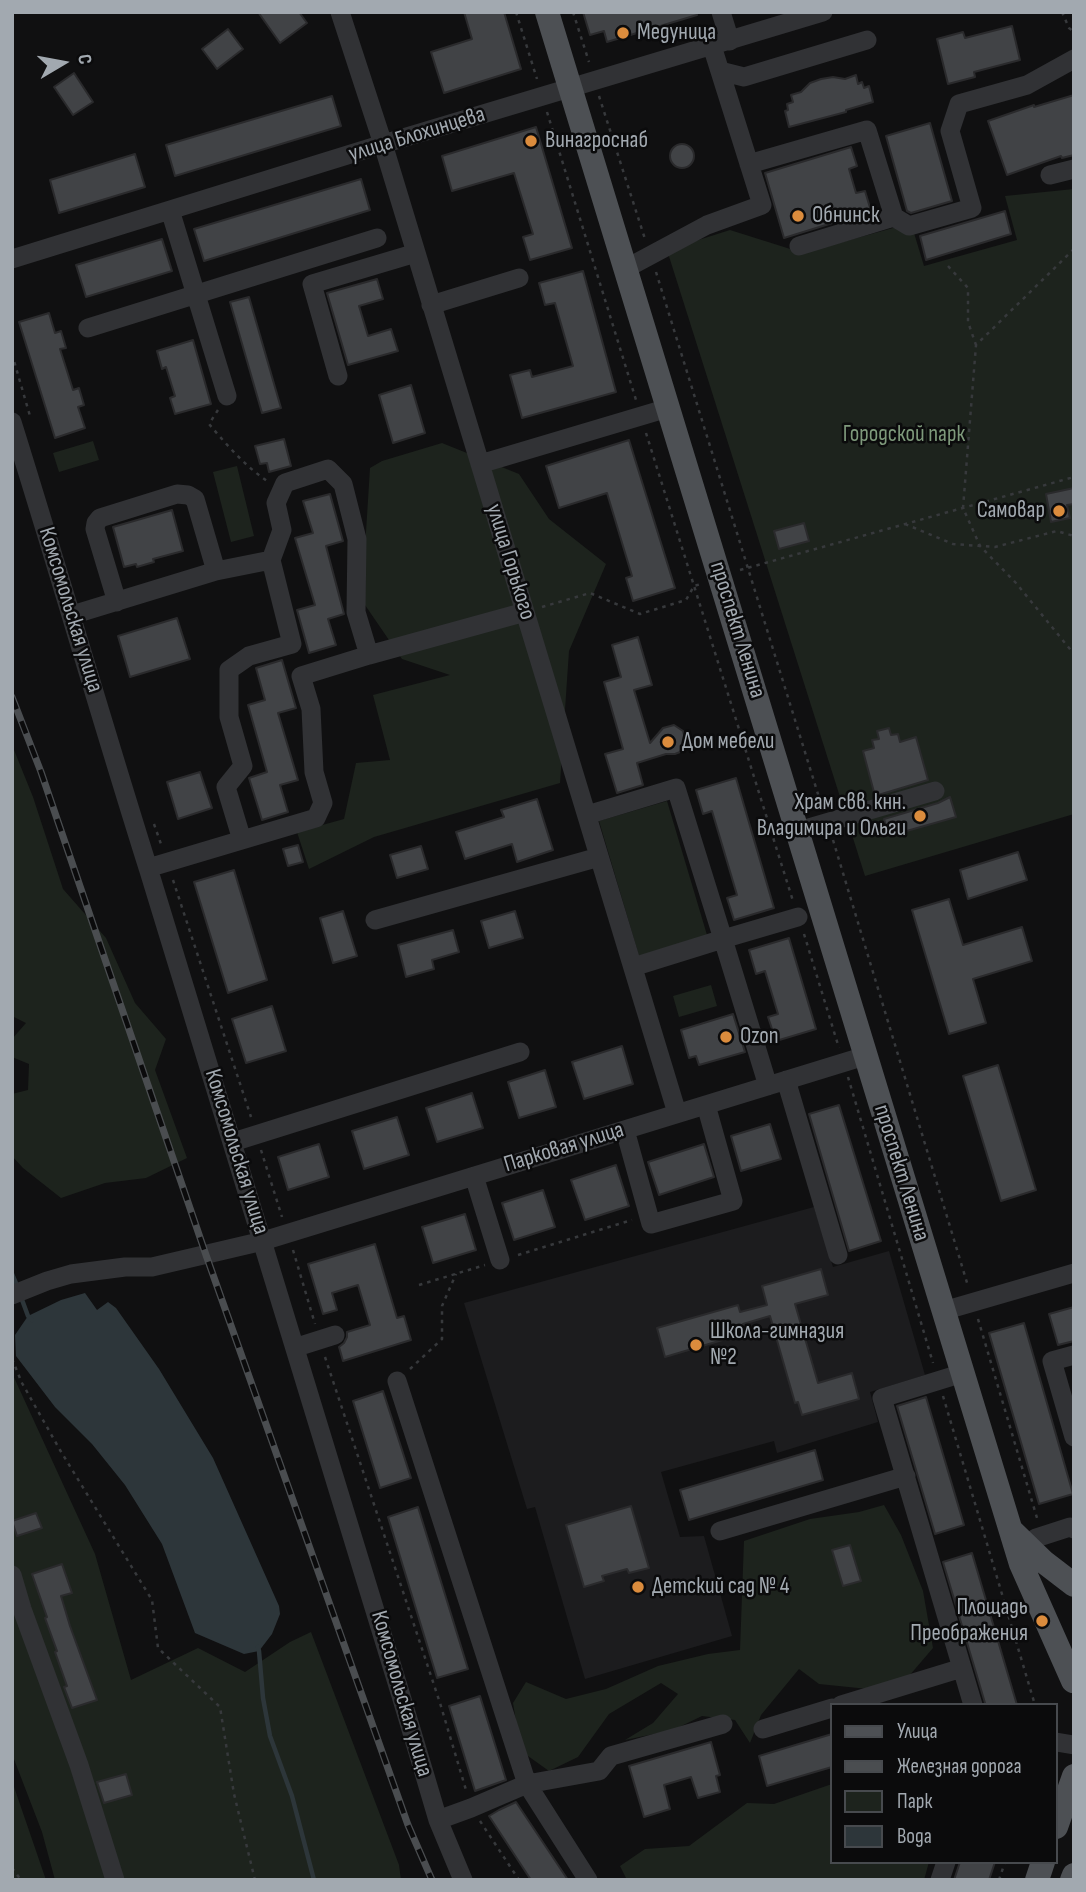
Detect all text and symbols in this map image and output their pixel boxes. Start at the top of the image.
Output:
place label: Медуница [637,19,716,47]
marker: Медуница [615,25,631,41]
north arrow [28,28,98,98]
text: С [72,52,96,66]
street label: улица Блохинцева [346,101,488,169]
place label: Винагроснаб [545,127,648,155]
marker: Винагроснаб [523,133,539,149]
place label: Обнинск [812,202,880,230]
marker: Обнинск [790,208,806,224]
park label: Городской парк [843,421,965,449]
place label: Самовар [977,497,1045,525]
street label: улица Горького [479,501,541,623]
marker: Самовар [1051,503,1067,519]
street label: Комсомольская улица [32,524,108,696]
street label: проспект Ленина [703,558,771,702]
place label: Дом мебели [682,728,774,756]
marker: Дом мебели [660,734,676,750]
place label: Храм свв. кнн. Владимира и Ольги [757,789,906,843]
marker: Храм свв. кнн. Владимира и Ольги [912,808,928,824]
place label: Ozon [740,1023,779,1051]
marker: Ozon [718,1029,734,1045]
street label: Комсомольская улица [198,1066,274,1238]
street label: проспект Ленина [867,1101,935,1245]
street label: Парковая улица [501,1117,627,1179]
place label: Школа-гимназия №2 [710,1318,844,1372]
marker: Школа-гимназия №2 [688,1337,704,1353]
place label: Детский сад № 4 [652,1573,789,1601]
marker: Детский сад № 4 [630,1579,646,1595]
place label: Площадь Преображения [910,1594,1028,1648]
street label: Комсомольская улица [364,1608,438,1780]
marker: Площадь Преображения [1034,1613,1050,1629]
legend [830,1703,1058,1864]
text: Улица [897,1719,938,1744]
text: Железная дорога [897,1754,1022,1779]
text: Парк [897,1789,932,1814]
text: Вода [897,1824,932,1849]

